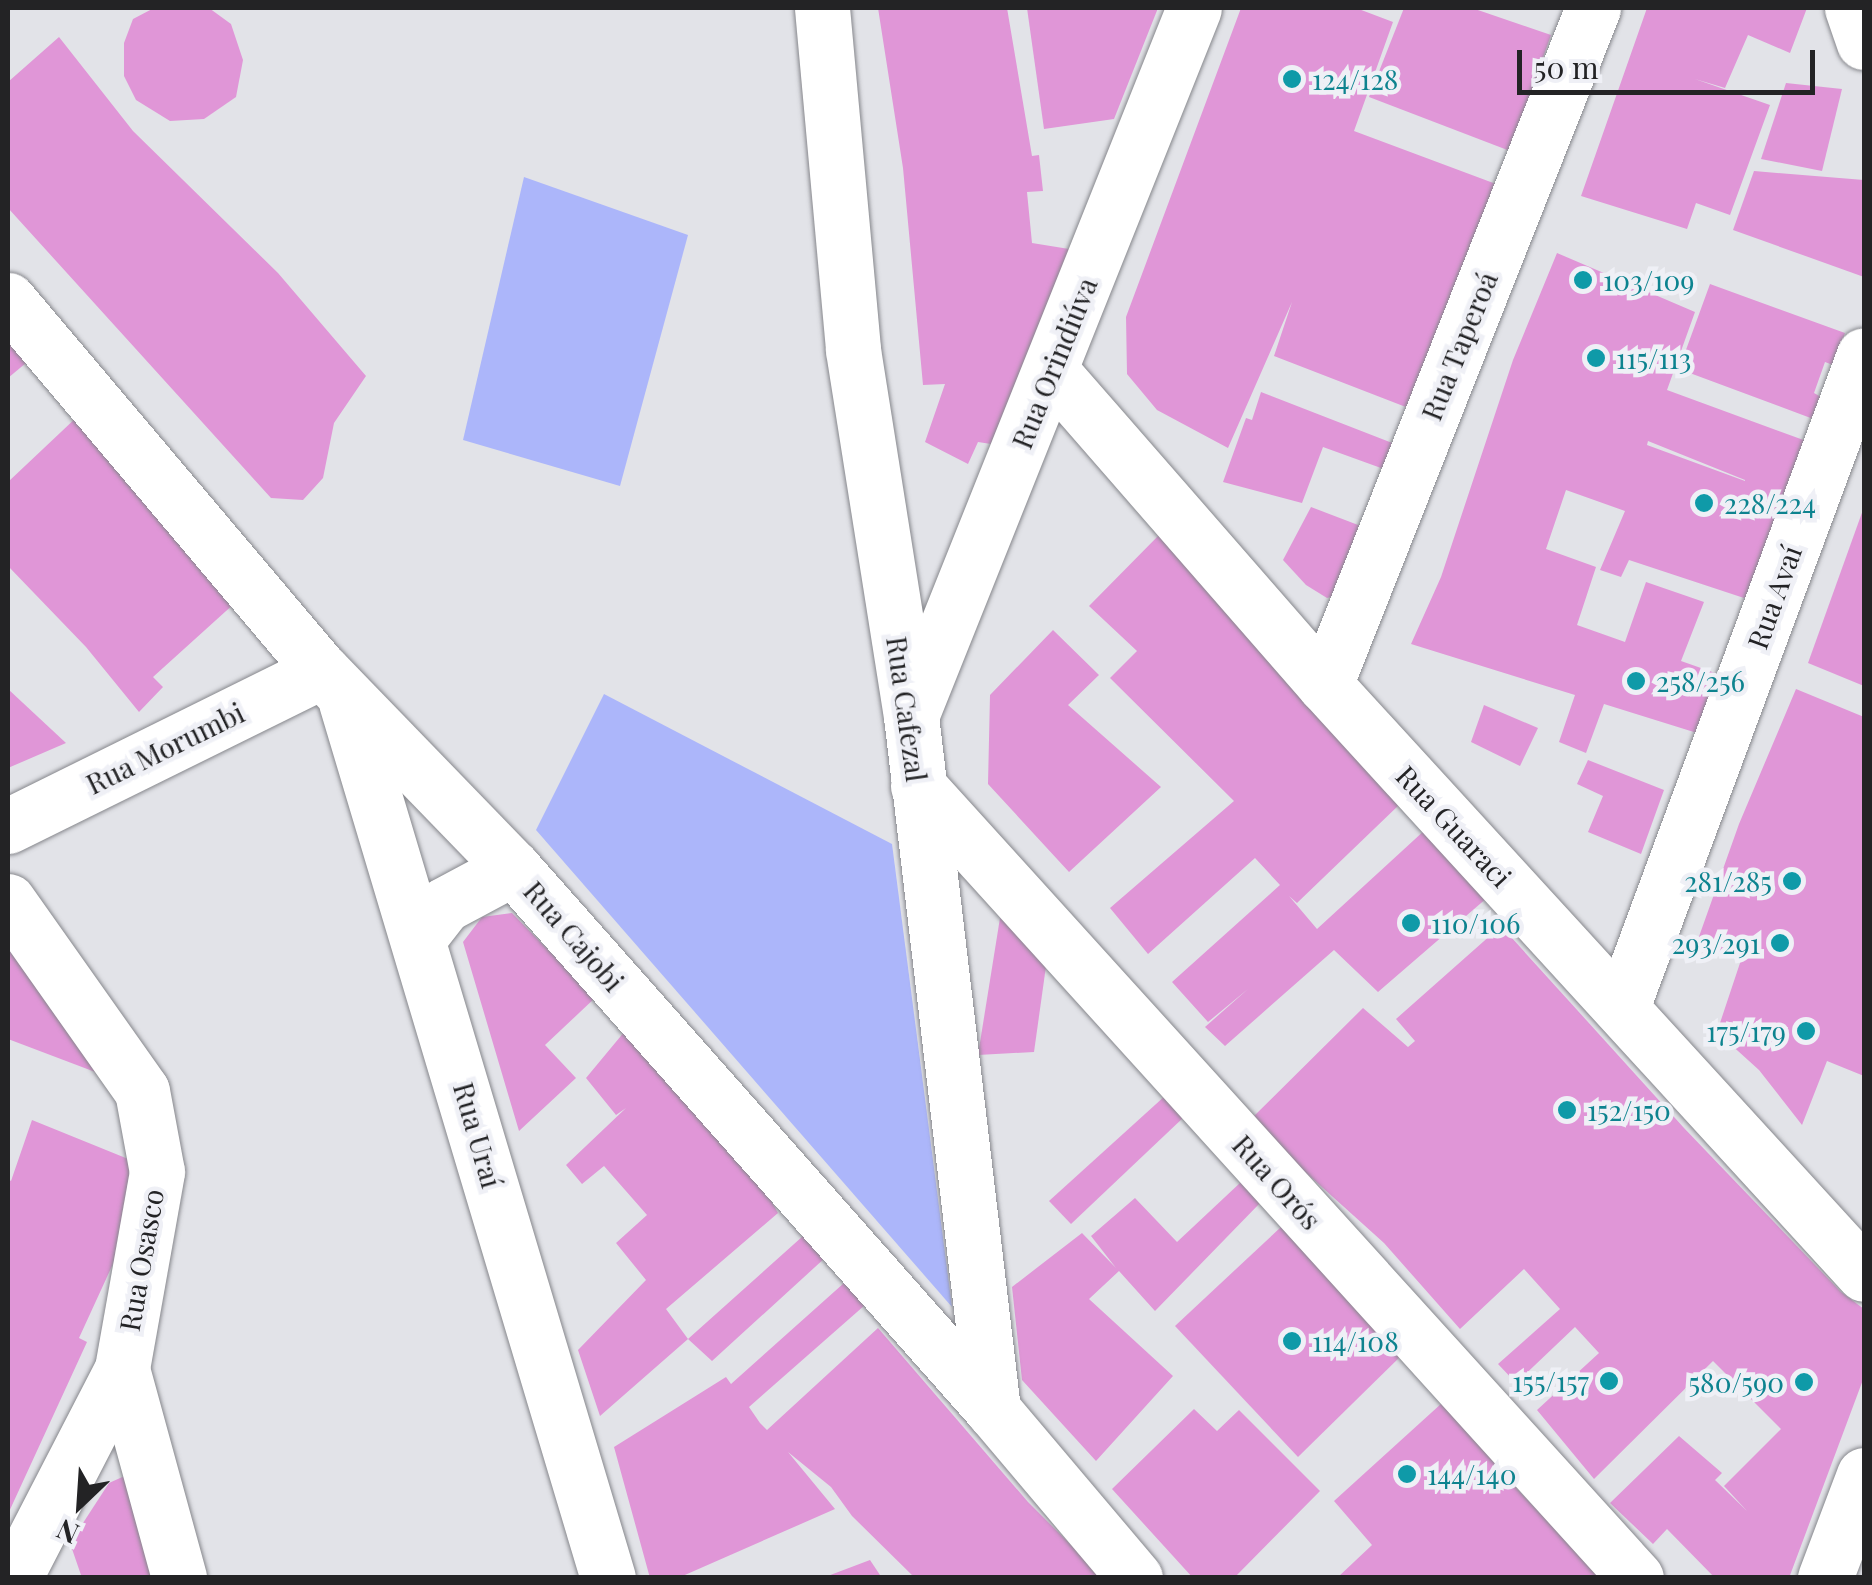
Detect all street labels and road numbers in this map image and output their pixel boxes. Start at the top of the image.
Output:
street label: Rua Taperoá [1414,267,1504,425]
street label: Rua Orindiúva [1004,272,1104,454]
street label: Rua Avaí [1740,540,1808,654]
street label: Rua Cafezal [880,634,934,784]
street label: Rua Morumbi [80,695,250,801]
street label: Rua Guaraci [1389,758,1519,894]
street label: Rua Cajobi [517,874,631,998]
street label: Rua Uraí [447,1078,509,1192]
street label: Rua Orós [1226,1128,1328,1236]
street label: Rua Osasco [112,1186,170,1334]

